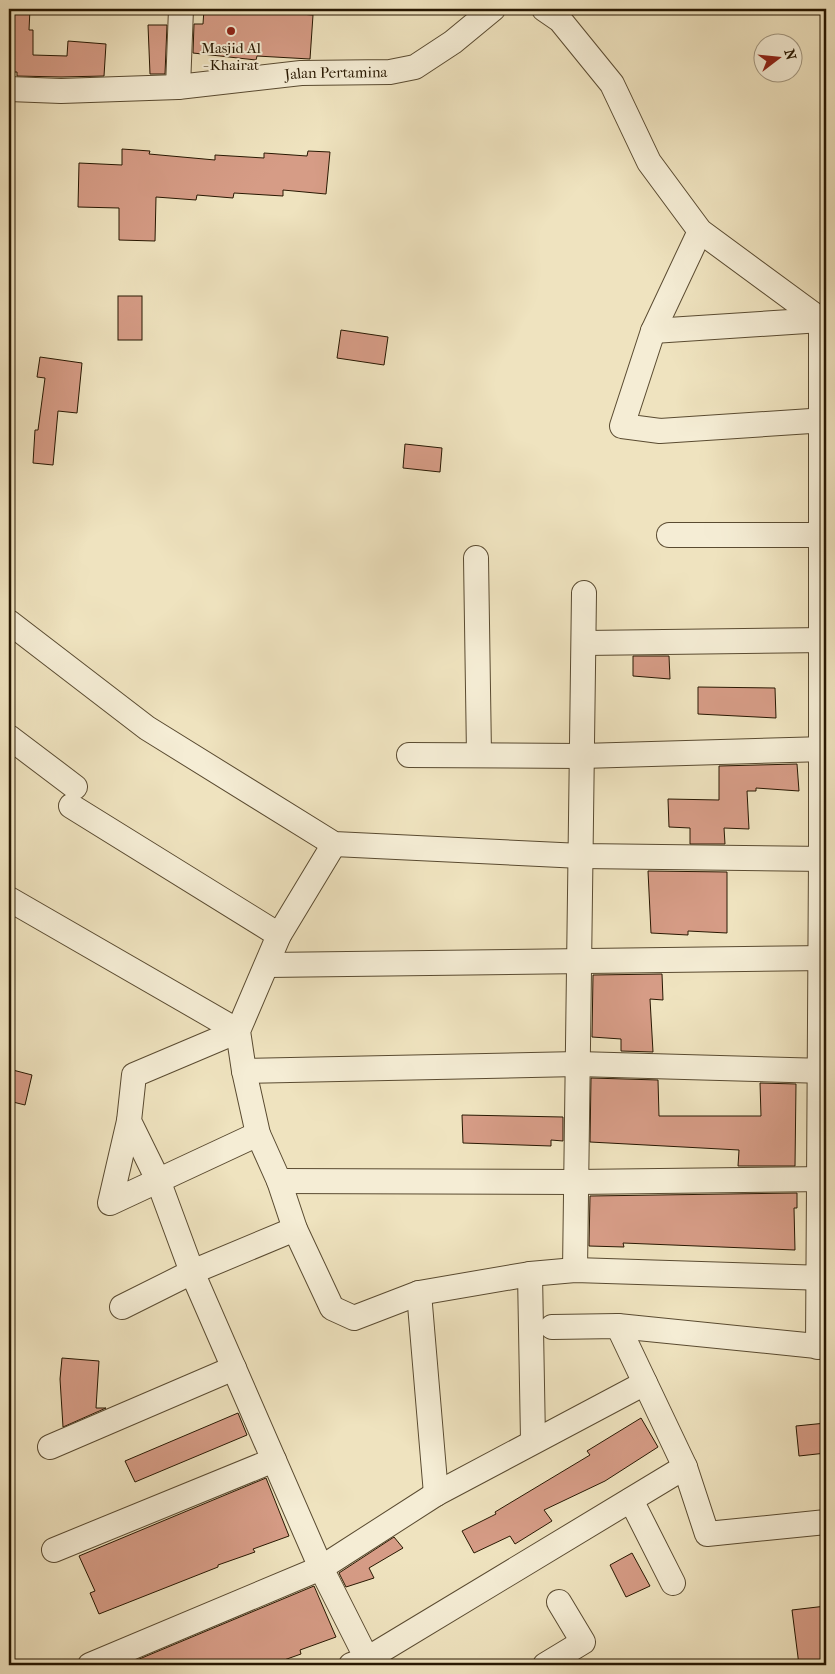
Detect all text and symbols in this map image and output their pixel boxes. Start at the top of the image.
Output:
marker: Masjid Al - Khairat [225,25,237,37]
north arrow [752,32,802,82]
place label: Masjid Al - Khairat [201,39,261,74]
text: N [780,47,800,62]
street label: Jalan Pertamina [283,63,389,84]

